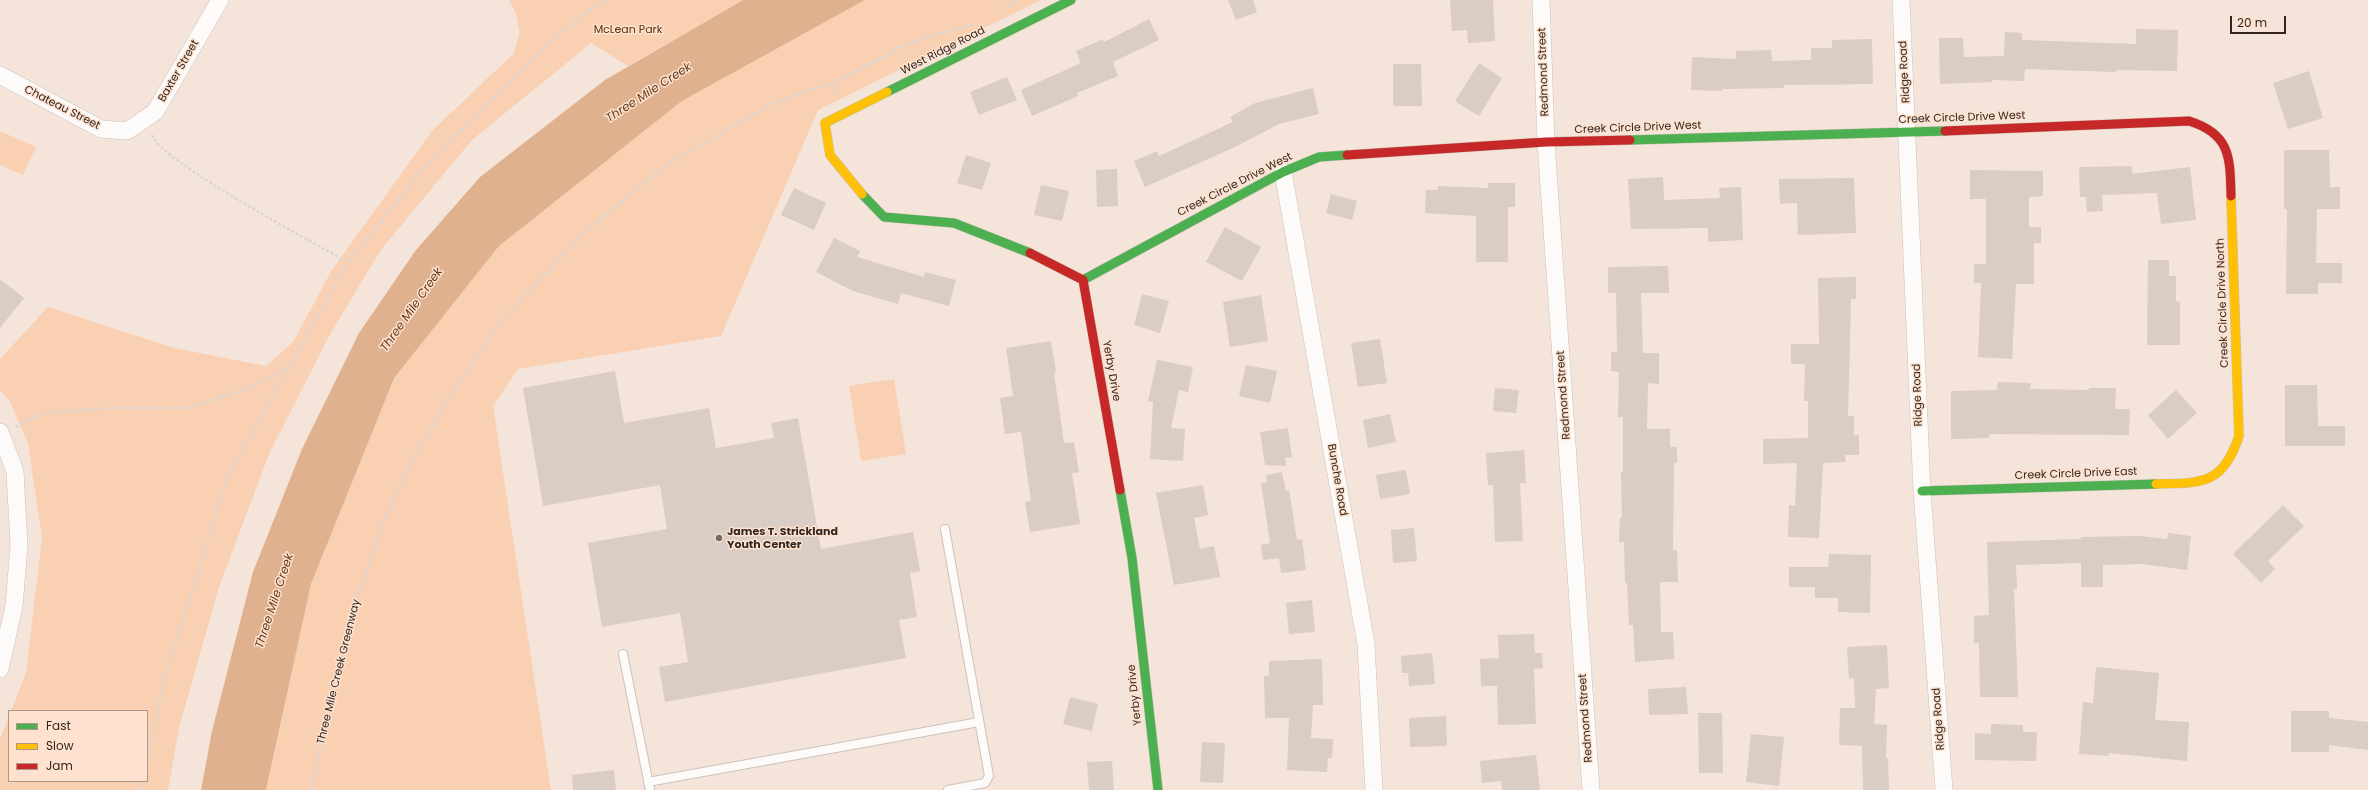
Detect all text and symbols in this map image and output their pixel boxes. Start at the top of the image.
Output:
scale bar [2232,8,2288,34]
text: 20 m [2237,14,2267,31]
park label: McLean Park [594,23,662,37]
street label: West Ridge Road [899,24,987,78]
street label: Redmond Street [1536,27,1552,117]
street label: Baxter Street [156,38,202,104]
street label: Ridge Road [1897,40,1913,104]
water label: Three Mile Creek [603,60,695,126]
street label: Chateau Street [22,83,102,133]
street label: Creek Circle Drive West [1898,109,2026,127]
street label: Creek Circle Drive West [1574,119,1702,137]
street label: Creek Circle Drive West [1175,150,1295,220]
street label: Creek Circle Drive North [2214,238,2232,368]
water label: Three Mile Creek [378,265,446,355]
street label: Yerby Drive [1099,340,1123,402]
street label: Redmond Street [1554,350,1574,440]
street label: Ridge Road [1910,363,1926,427]
street label: Bunche Road [1324,443,1350,517]
street label: Creek Circle Drive East [2014,465,2138,483]
place label: James T. Strickland Youth Center [727,525,838,551]
marker: James T. Strickland Youth Center [714,533,724,543]
water label: Three Mile Creek [253,552,297,650]
street label: Three Mile Creek Greenway [315,598,363,746]
street label: Yerby Drive [1125,664,1145,726]
street label: Redmond Street [1576,673,1596,763]
street label: Ridge Road [1930,687,1948,751]
legend [8,710,148,782]
text: Fast [46,717,71,734]
text: Slow [46,737,74,754]
text: Jam [46,757,73,774]

